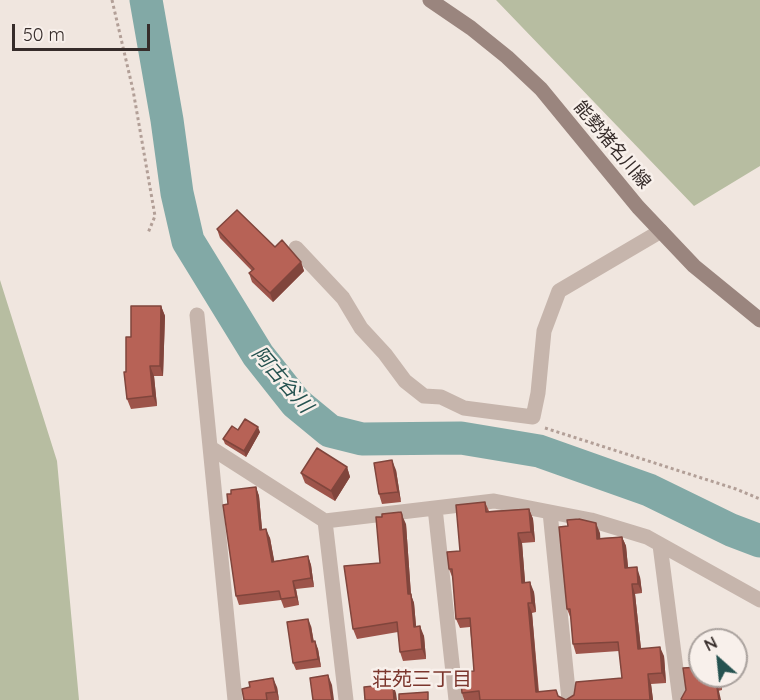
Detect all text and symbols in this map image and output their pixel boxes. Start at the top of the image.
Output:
scale bar [15,12,153,50]
text: 50 m [23,23,65,46]
street label: 能勢猪名川線 [569,97,655,193]
water label: 阿古谷川 [247,342,317,418]
north arrow [688,628,748,688]
text: N [701,632,721,655]
district label: 荘苑三丁目 [372,668,472,692]

